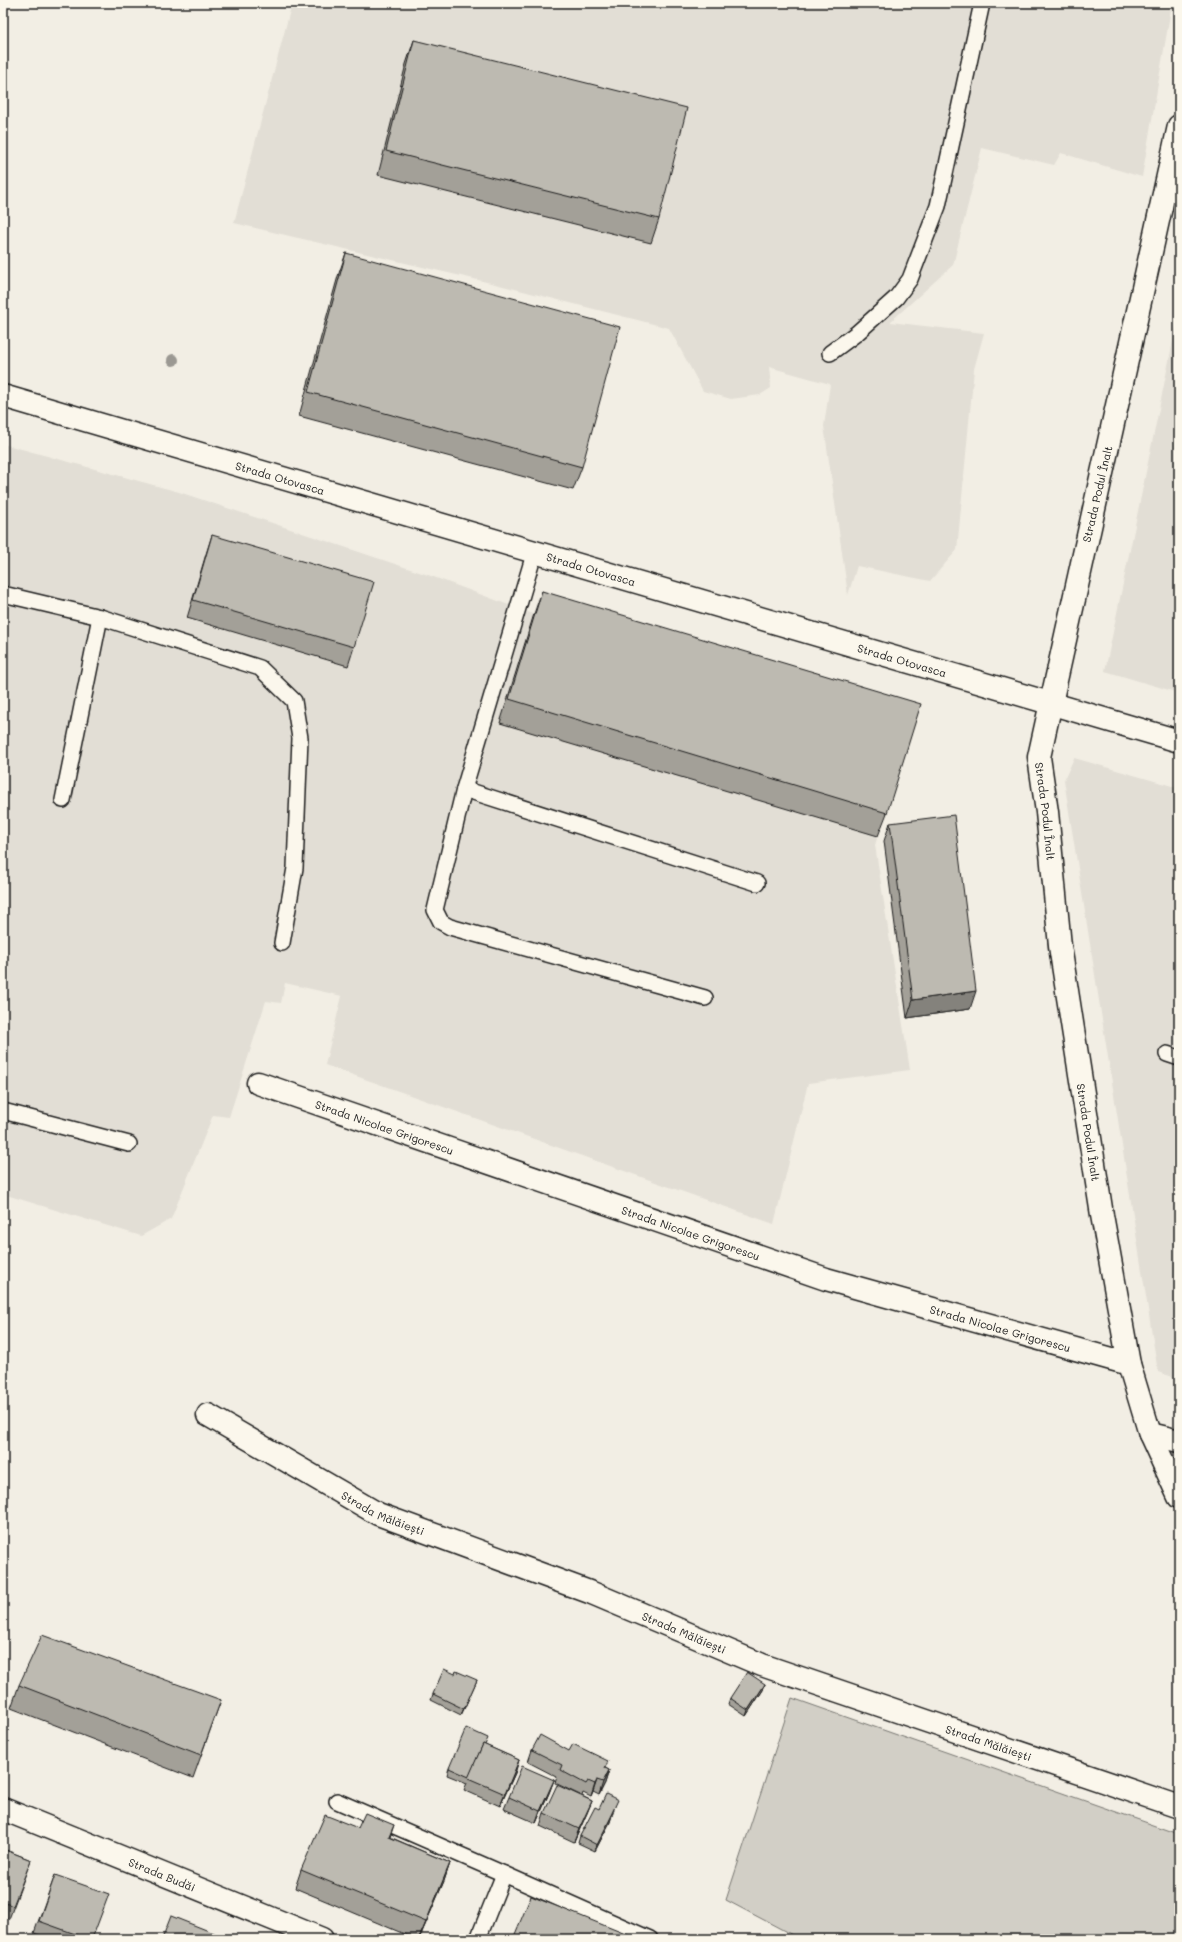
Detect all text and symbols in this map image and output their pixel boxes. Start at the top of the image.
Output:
street label: Strada Podul Înalt [1079,444,1115,544]
street label: Strada Otovasca [234,457,327,498]
street label: Strada Otovasca [545,548,638,589]
street label: Strada Otovasca [856,640,949,680]
street label: Strada Podul Înalt [1032,761,1059,861]
street label: Strada Podul Înalt [1074,1082,1104,1182]
street label: Strada Nicolae Grigorescu [313,1096,456,1158]
street label: Strada Nicolae Grigorescu [620,1202,762,1263]
street label: Strada Nicolae Grigorescu [928,1301,1072,1355]
street label: Strada Mălăiești [339,1487,427,1538]
street label: Strada Mălăiești [640,1608,729,1656]
street label: Strada Mălăiești [944,1721,1034,1764]
street label: Strada Budăi [127,1854,198,1894]

